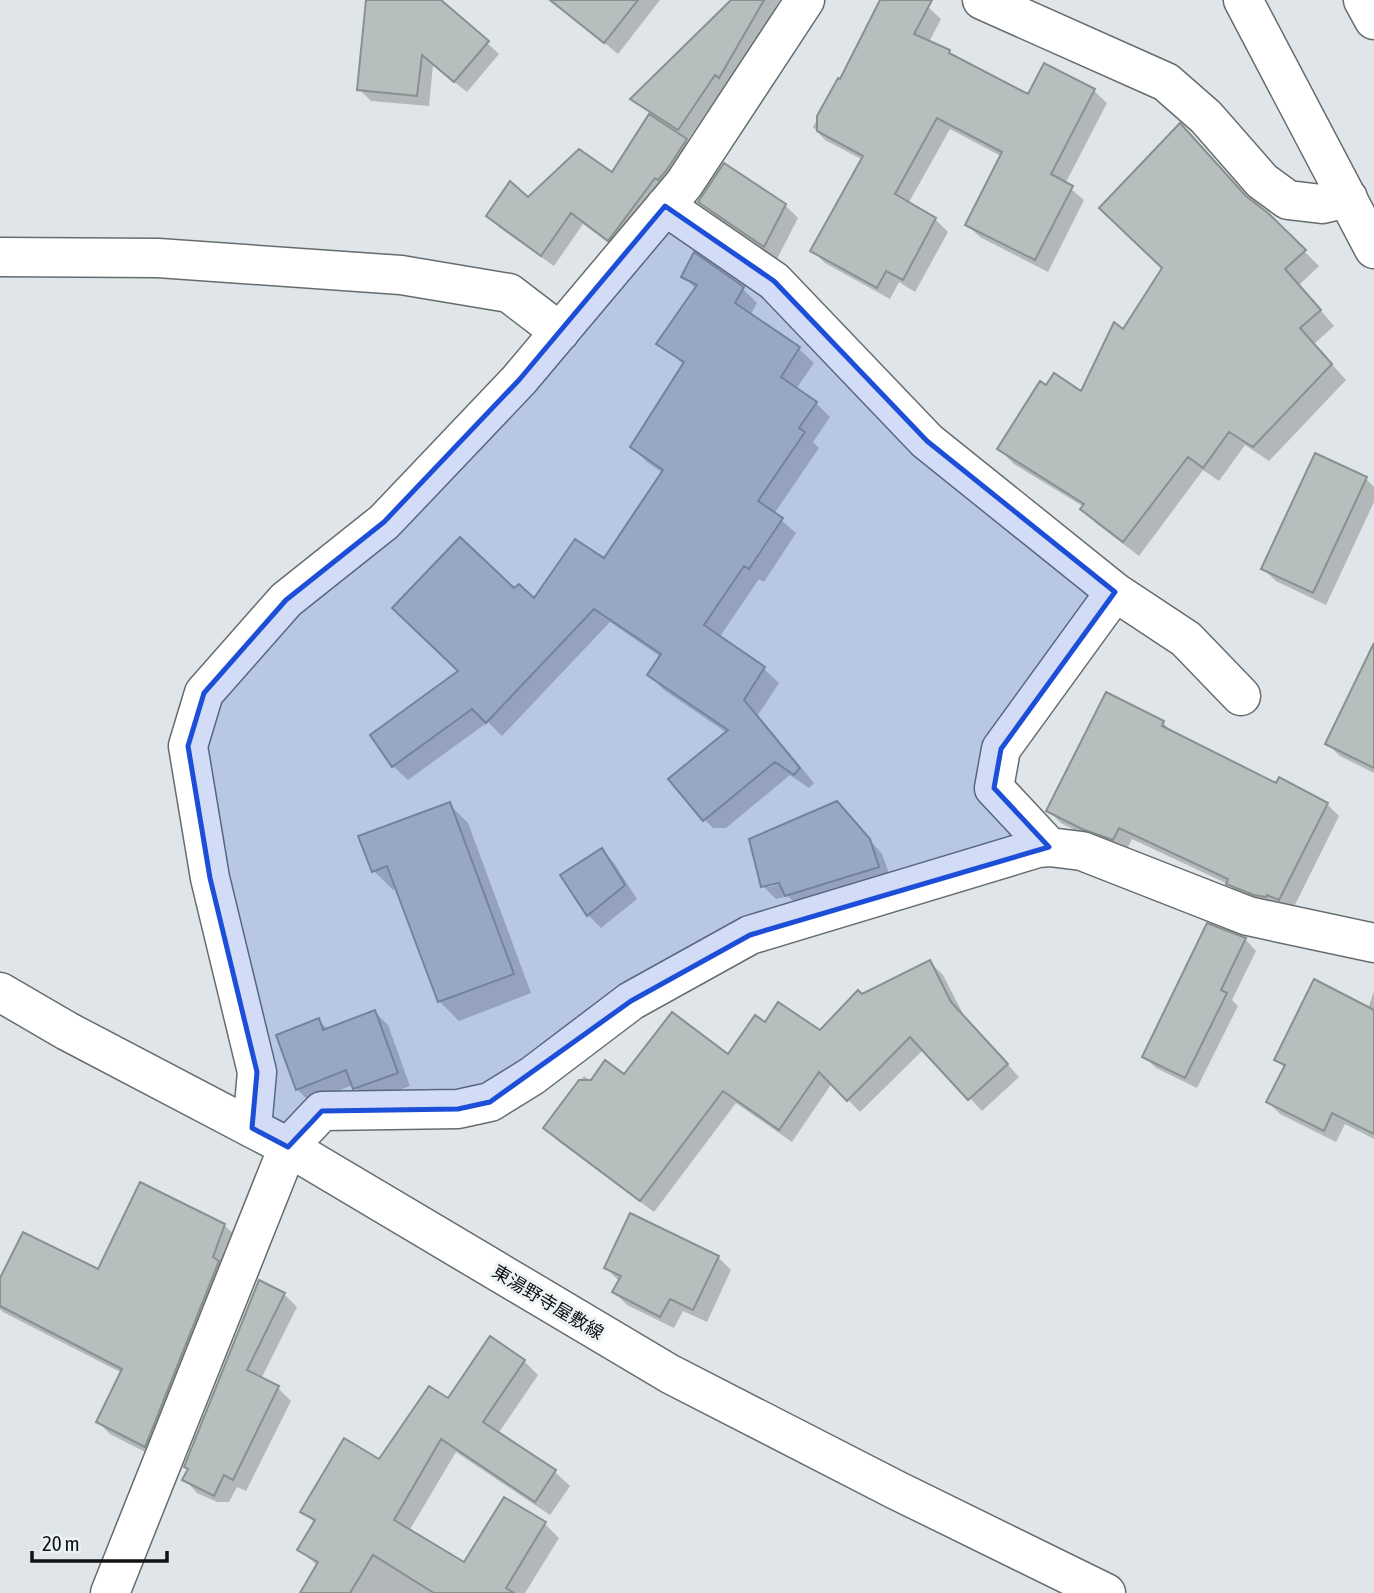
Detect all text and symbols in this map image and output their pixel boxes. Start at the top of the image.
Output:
street label: 東湯野寺屋敷線 [489,1261,607,1343]
scale bar [32,1520,166,1564]
text: 20 m [42,1531,80,1555]

